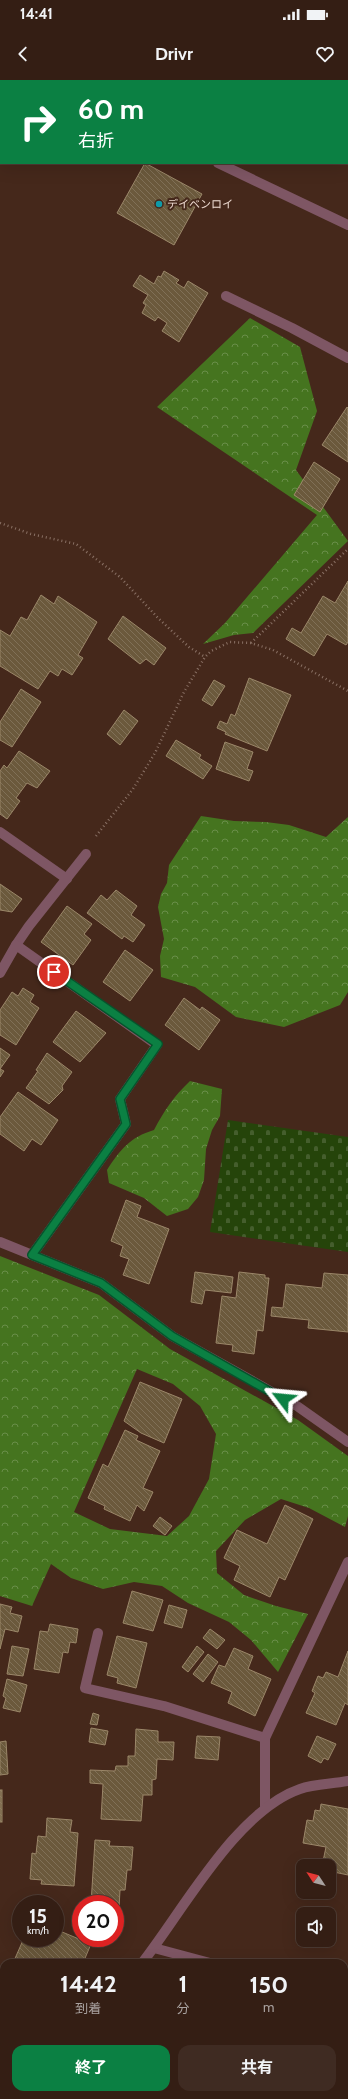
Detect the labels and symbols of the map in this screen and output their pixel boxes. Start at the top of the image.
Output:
place label: デイベンロイ [167,197,233,211]
marker: デイベンロイ [154,199,164,209]
pin [37,955,71,989]
position arrow [262,1378,304,1420]
north arrow [296,1859,336,1899]
speed limit sign: 20 [72,1895,124,1947]

